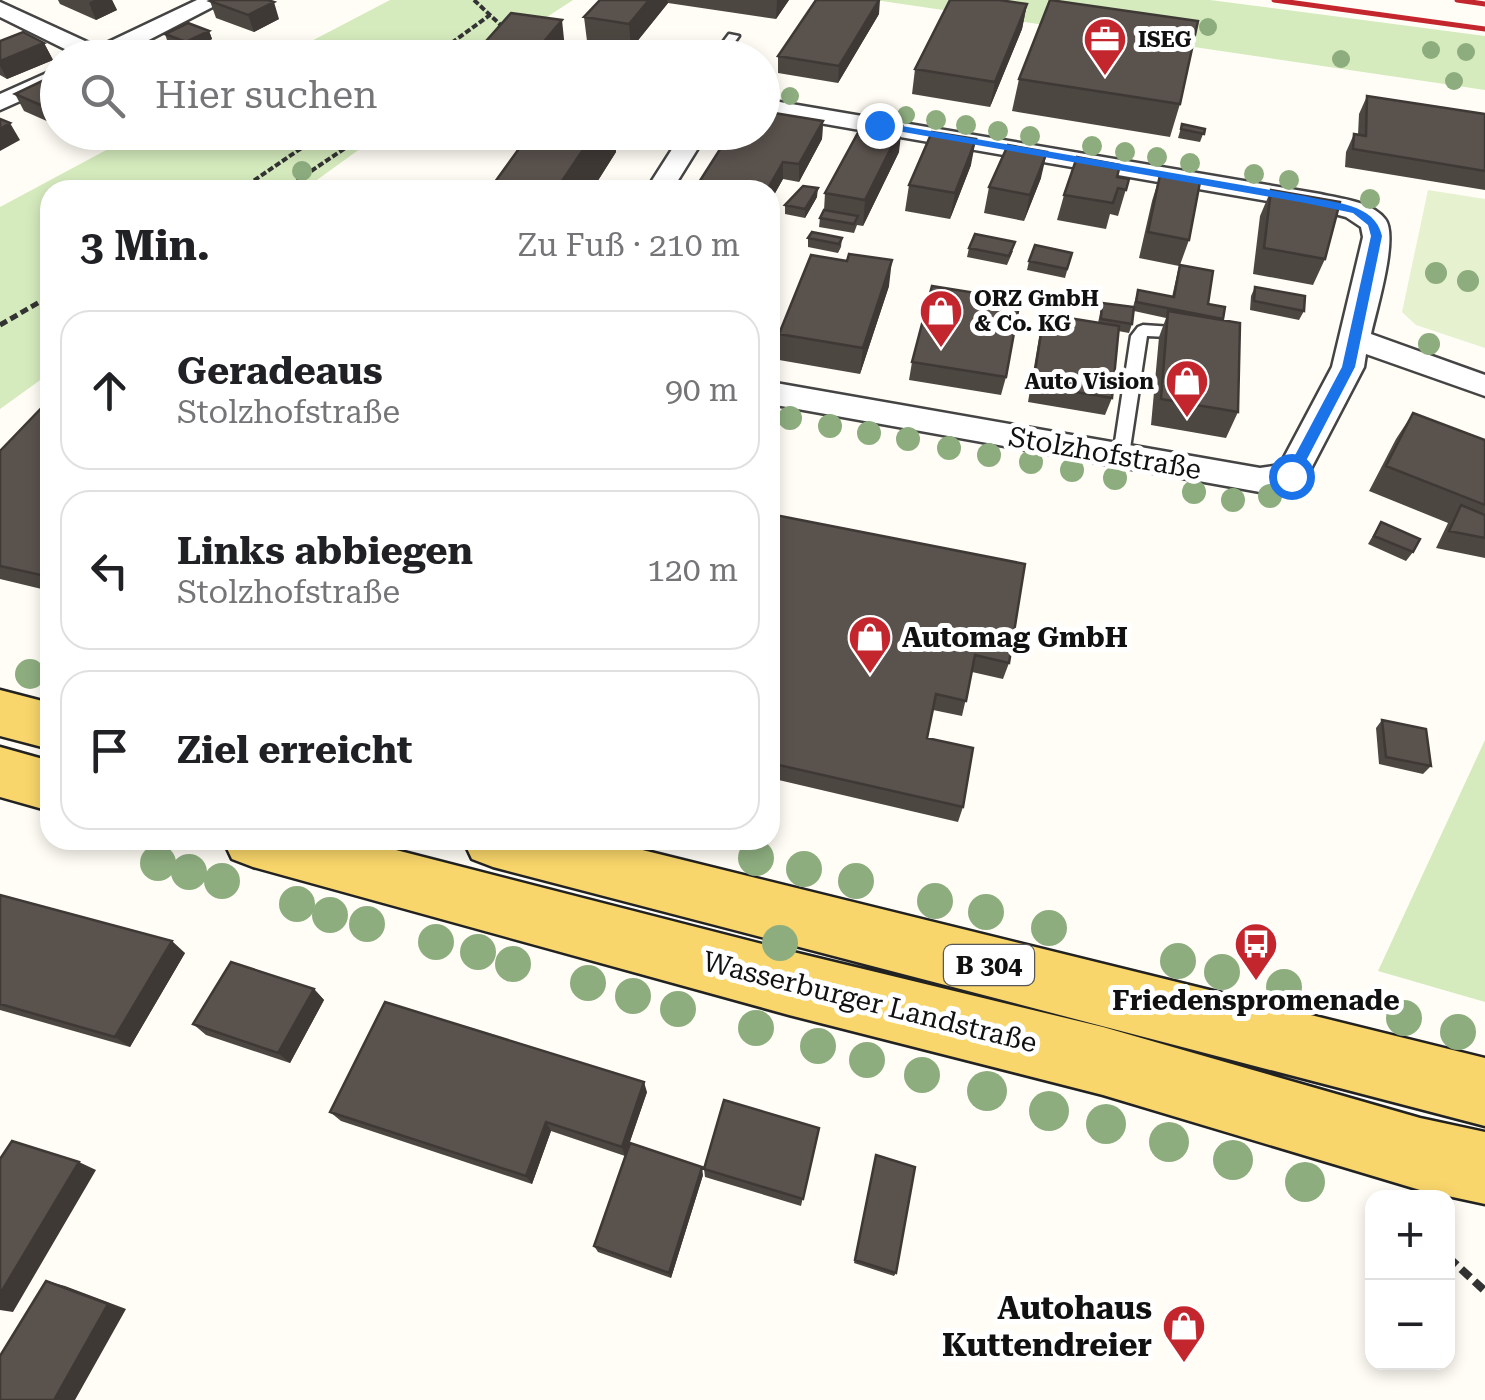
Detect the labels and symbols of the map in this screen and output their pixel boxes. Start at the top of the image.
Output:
office icon: ISEG [1082,16,1128,77]
place label: ISEG [1138,27,1192,52]
route end [857,103,903,149]
place label: ORZ GmbH & Co. KG [974,286,1099,336]
shop icon: ORZ GmbH & Co. KG [918,288,964,349]
shop icon: Auto Vision [1164,358,1210,419]
place label: Auto Vision [1025,369,1154,394]
street label: Stolzhofstraße [1006,420,1204,486]
route start [1269,454,1315,500]
shop icon: Automag GmbH [847,614,893,675]
place label: Automag GmbH [902,621,1128,654]
bus stop icon: Friedenspromenade [1233,921,1279,982]
street label: Wasserburger Landstraße [700,944,1040,1060]
road number: B 304 [944,945,1034,985]
place label: Friedenspromenade [1112,984,1400,1017]
place label: Autohaus Kuttendreier [942,1289,1152,1364]
shop icon: Autohaus Kuttendreier [1161,1303,1207,1364]

